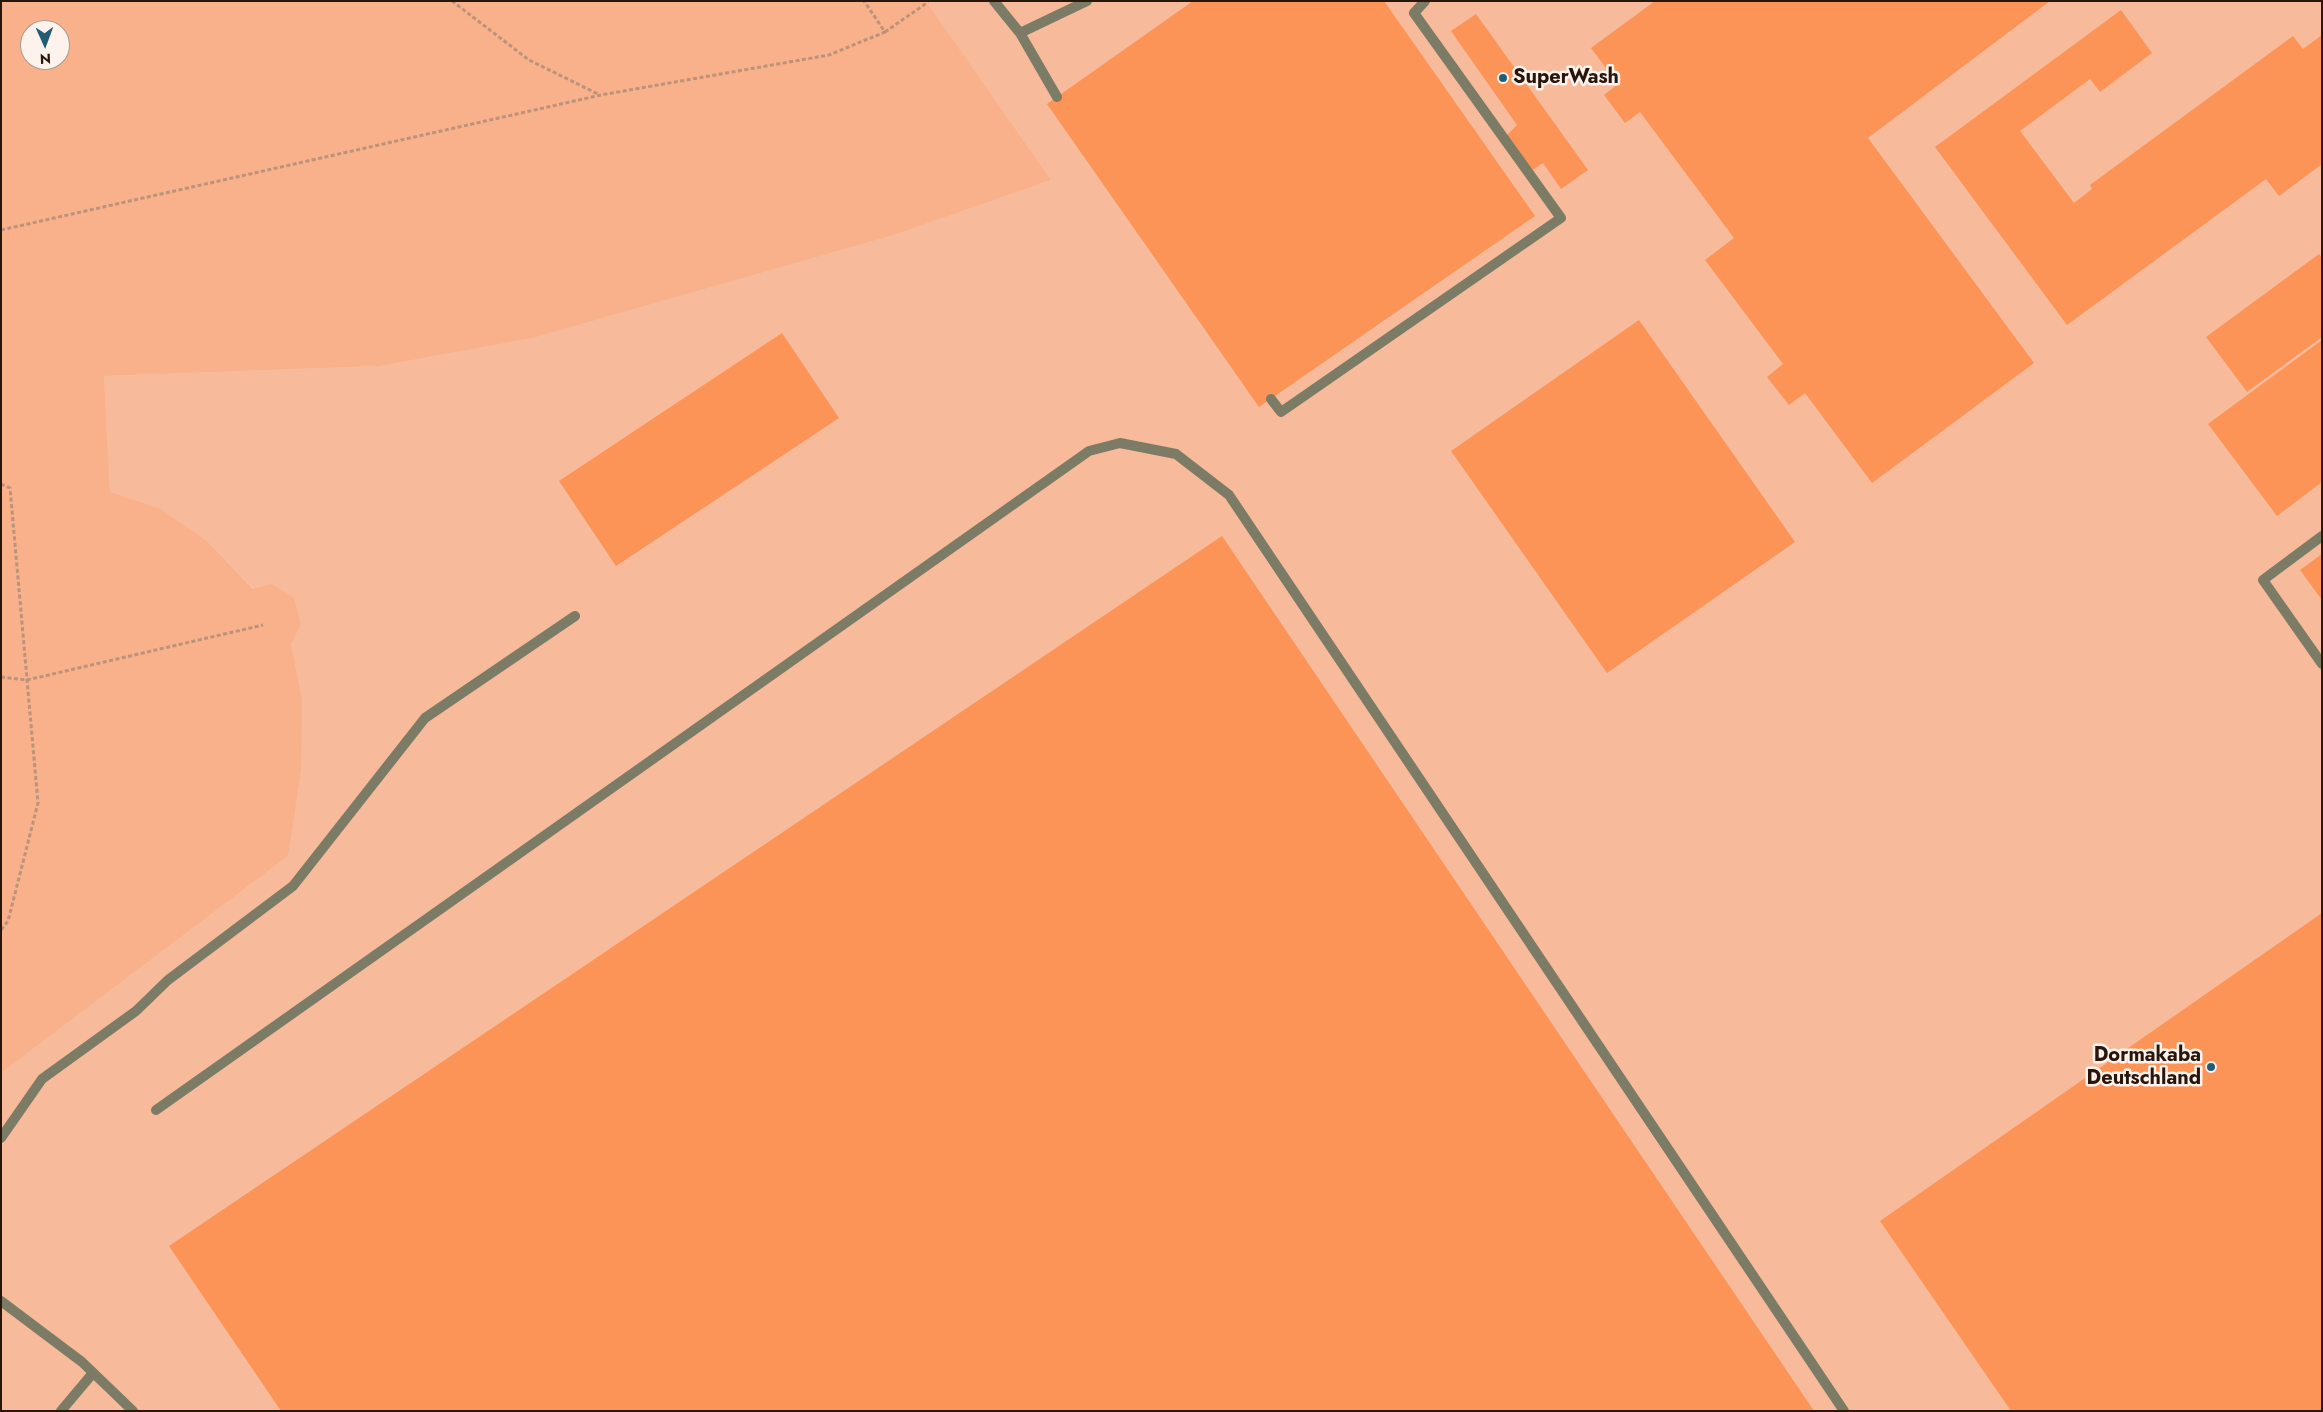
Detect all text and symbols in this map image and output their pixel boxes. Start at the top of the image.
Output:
north arrow [20,20,70,70]
text: N [40,49,51,69]
place label: SuperWash [1513,66,1619,90]
marker: SuperWash [1497,72,1509,84]
place label: Dormakaba Deutschland [2087,1044,2201,1091]
marker: Dormakaba Deutschland [2205,1061,2217,1073]

